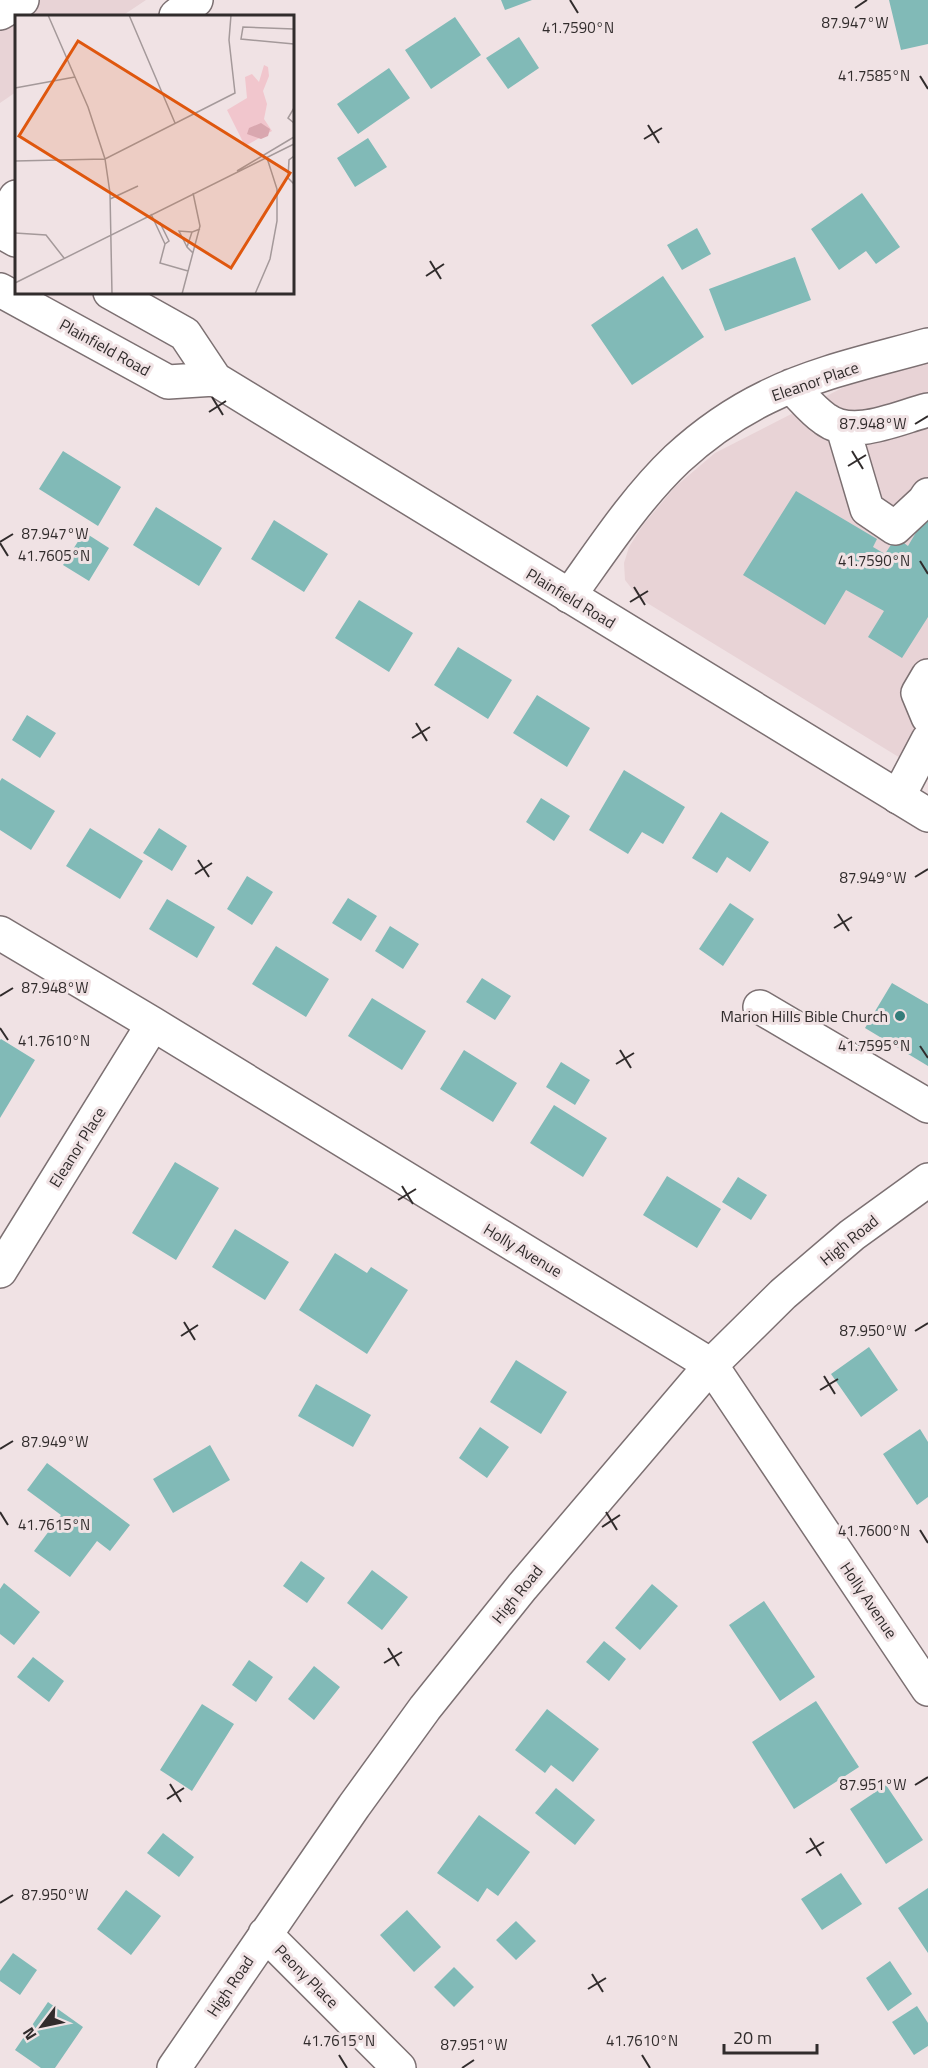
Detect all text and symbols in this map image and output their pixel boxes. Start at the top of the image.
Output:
text: 87.947°W [822,11,888,34]
inset map [15,15,294,294]
text: 41.7590°N [542,16,614,39]
text: 41.7585°N [838,64,910,87]
street label: Plainfield Road [55,312,155,382]
street label: Eleanor Place [768,355,862,407]
text: 87.948°W [840,412,906,435]
text: 87.947°W [22,522,88,545]
text: 41.7605°N [18,544,90,567]
text: 41.7590°N [838,549,910,572]
street label: Plainfield Road [522,562,620,634]
text: 87.949°W [840,866,906,889]
text: 87.948°W [22,976,88,999]
place label: Marion Hills Bible Church [720,1004,888,1028]
marker: Marion Hills Bible Church [893,1009,907,1023]
text: 41.7610°N [18,1029,90,1052]
text: 41.7595°N [838,1034,910,1057]
street label: Eleanor Place [43,1102,111,1192]
street label: High Road [815,1209,883,1271]
street label: Holly Avenue [479,1217,567,1283]
text: 87.950°W [840,1319,906,1342]
text: 87.949°W [22,1430,88,1453]
text: 41.7615°N [18,1513,90,1536]
text: 41.7600°N [838,1519,910,1542]
street label: Holly Avenue [834,1557,904,1643]
street label: High Road [486,1560,548,1628]
text: 87.951°W [840,1773,906,1796]
text: 87.950°W [22,1883,88,1906]
street label: Peony Place [270,1939,344,2013]
street label: High Road [201,1951,259,2021]
north arrow [12,1996,72,2056]
scale bar [724,2017,817,2055]
text: N [16,2023,42,2045]
text: 20 m [733,2024,772,2051]
text: 41.7615°N [303,2029,375,2052]
text: 41.7610°N [606,2029,678,2052]
text: 87.951°W [441,2033,507,2056]

